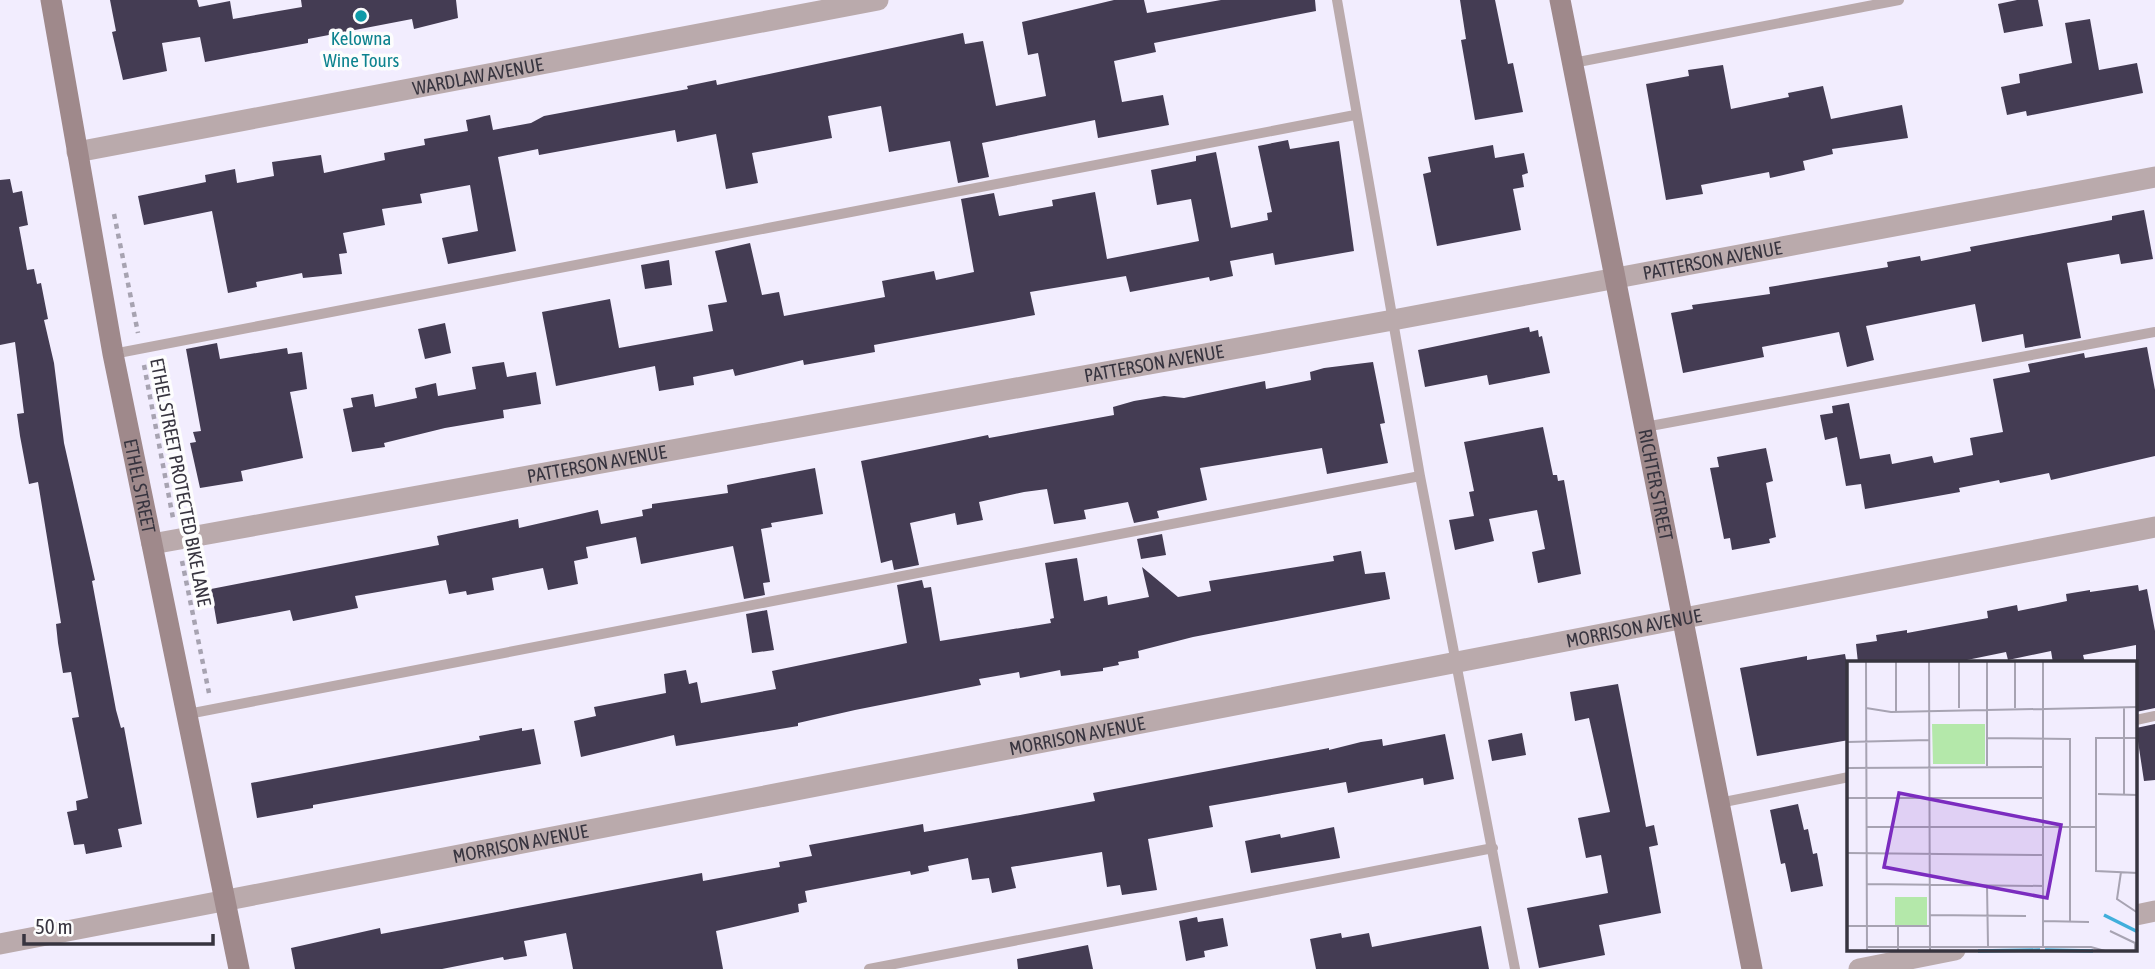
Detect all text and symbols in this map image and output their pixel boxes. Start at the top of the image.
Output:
marker: Kelowna Wine Tours [353,8,369,24]
place label: Kelowna Wine Tours [323,27,399,71]
street label: WARDLAW AVENUE [411,53,545,99]
street label: PATTERSON AVENUE [1641,236,1784,284]
street label: PATTERSON AVENUE [1082,340,1225,387]
street label: ETHEL STREET PROTECTED BIKE LANE [146,356,216,608]
street label: RICHTER STREET [1634,427,1678,543]
street label: ETHEL STREET [120,437,161,536]
street label: PATTERSON AVENUE [525,440,668,487]
street label: MORRISON AVENUE [1564,604,1703,652]
inset map [1847,661,2138,951]
street label: MORRISON AVENUE [1007,712,1147,759]
street label: MORRISON AVENUE [451,819,590,867]
scale bar [24,902,214,946]
text: 50 m [35,914,73,938]

